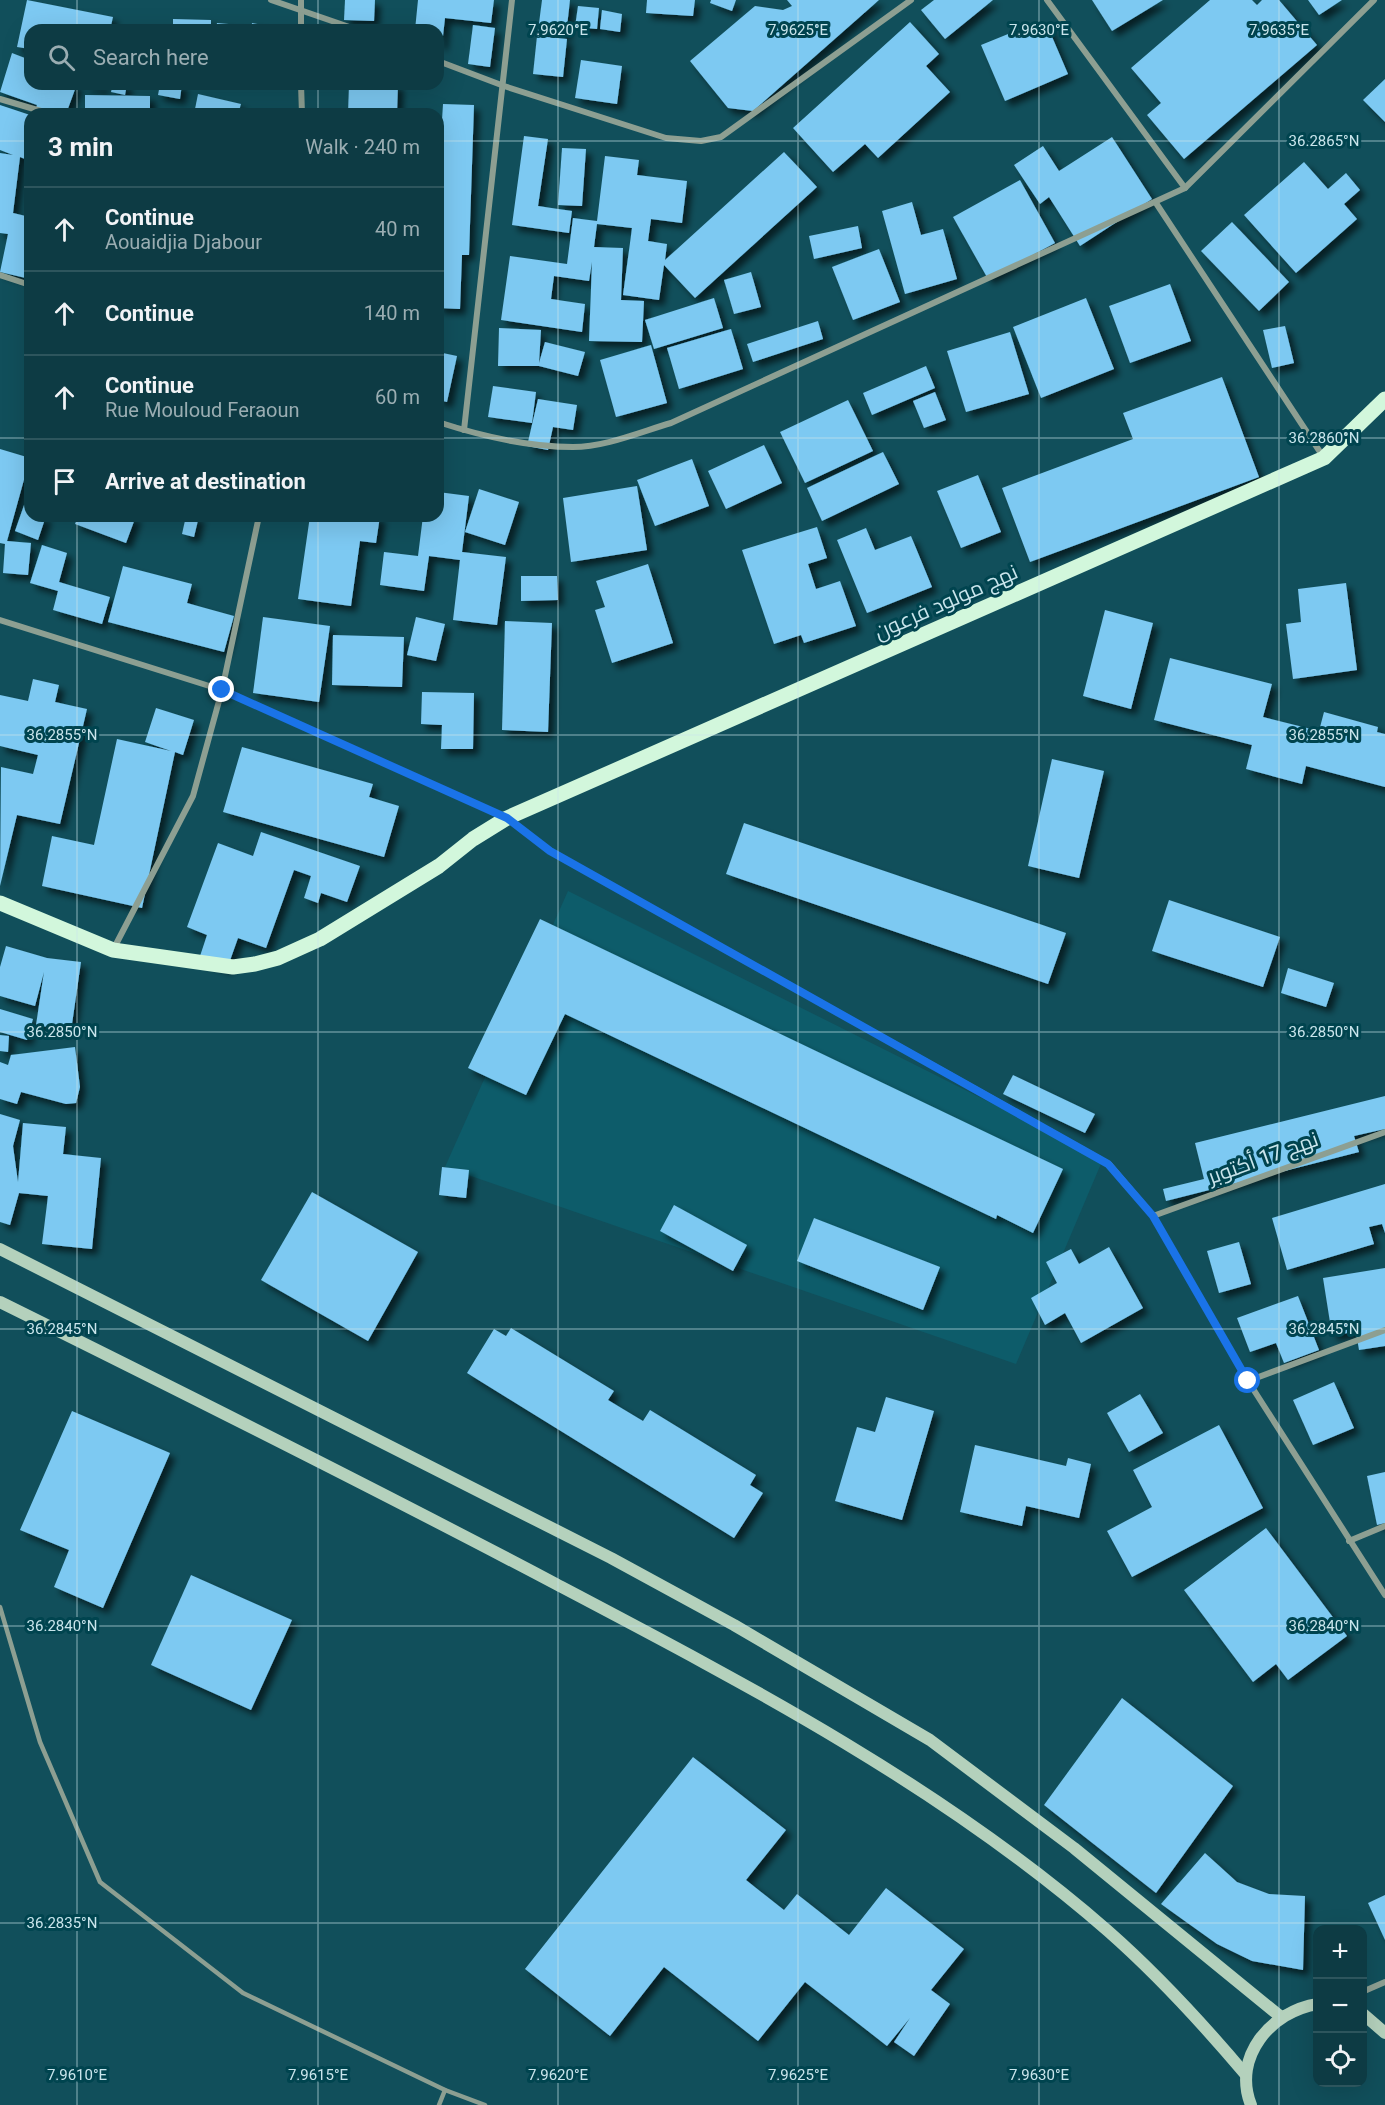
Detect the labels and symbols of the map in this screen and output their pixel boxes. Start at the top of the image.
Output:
text: 7.9620°E [528,21,589,39]
text: 7.9625°E [768,21,829,39]
text: 7.9630°E [1009,21,1070,39]
text: 7.9635°E [1249,21,1310,39]
text: 36.2865°N [1289,132,1359,150]
text: 36.2860°N [1289,429,1359,447]
street label: نهج مولود فرعون [871,560,1022,646]
route end [208,676,234,702]
text: 36.2855°N [27,726,97,744]
text: 36.2855°N [1289,726,1359,744]
text: 36.2850°N [27,1023,97,1041]
text: 36.2850°N [1289,1023,1359,1041]
street label: نهج 17 أكتوبر [1203,1126,1322,1191]
text: 36.2845°N [27,1320,97,1338]
text: 36.2845°N [1289,1320,1359,1338]
route start [1234,1367,1260,1393]
text: 36.2840°N [27,1617,97,1635]
text: 36.2840°N [1289,1617,1359,1635]
text: 36.2835°N [27,1914,97,1932]
text: 7.9610°E [47,2066,108,2084]
text: 7.9615°E [288,2066,349,2084]
text: 7.9620°E [528,2066,589,2084]
text: 7.9625°E [768,2066,829,2084]
text: 7.9630°E [1009,2066,1070,2084]

